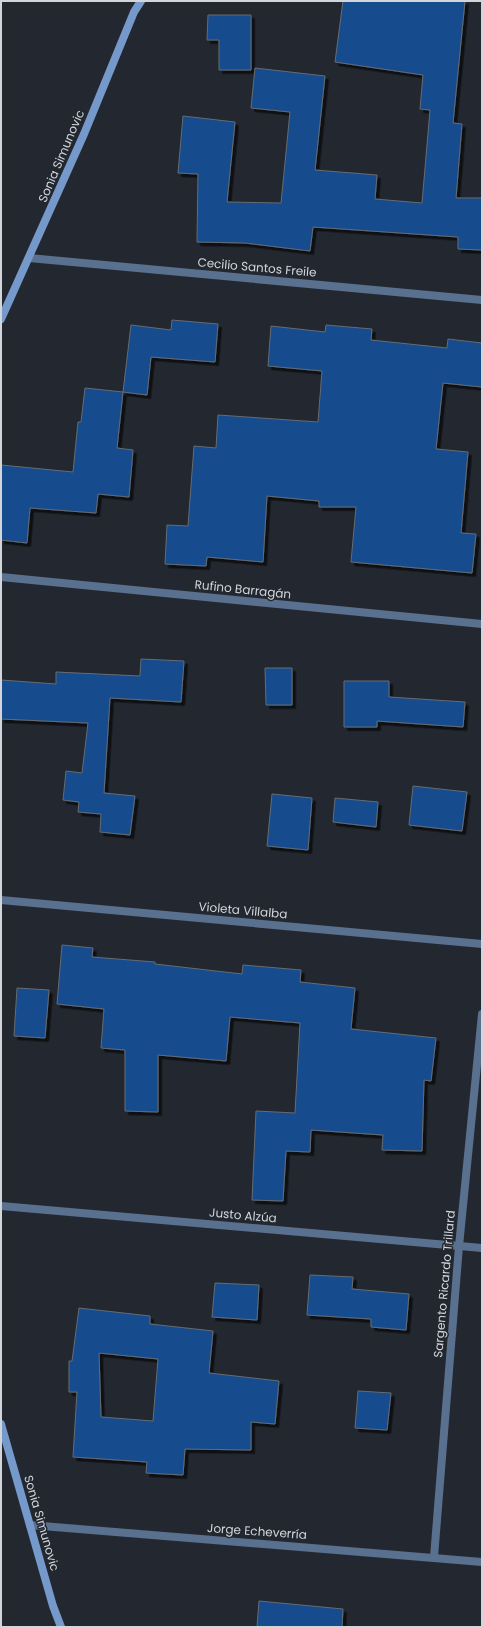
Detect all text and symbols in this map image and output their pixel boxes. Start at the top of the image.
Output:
street label: Sonia Simunovic [34,107,88,205]
street label: Cecilio Santos Freile [197,253,317,281]
street label: Rufino Barragán [194,575,292,603]
street label: Violeta Villalba [198,898,288,922]
street label: Justo Alzúa [208,1204,278,1226]
street label: Sargento Ricardo Trillard [429,1210,459,1358]
street label: Sonia Simunovic [20,1473,64,1573]
street label: Jorge Echeverría [207,1519,307,1543]

